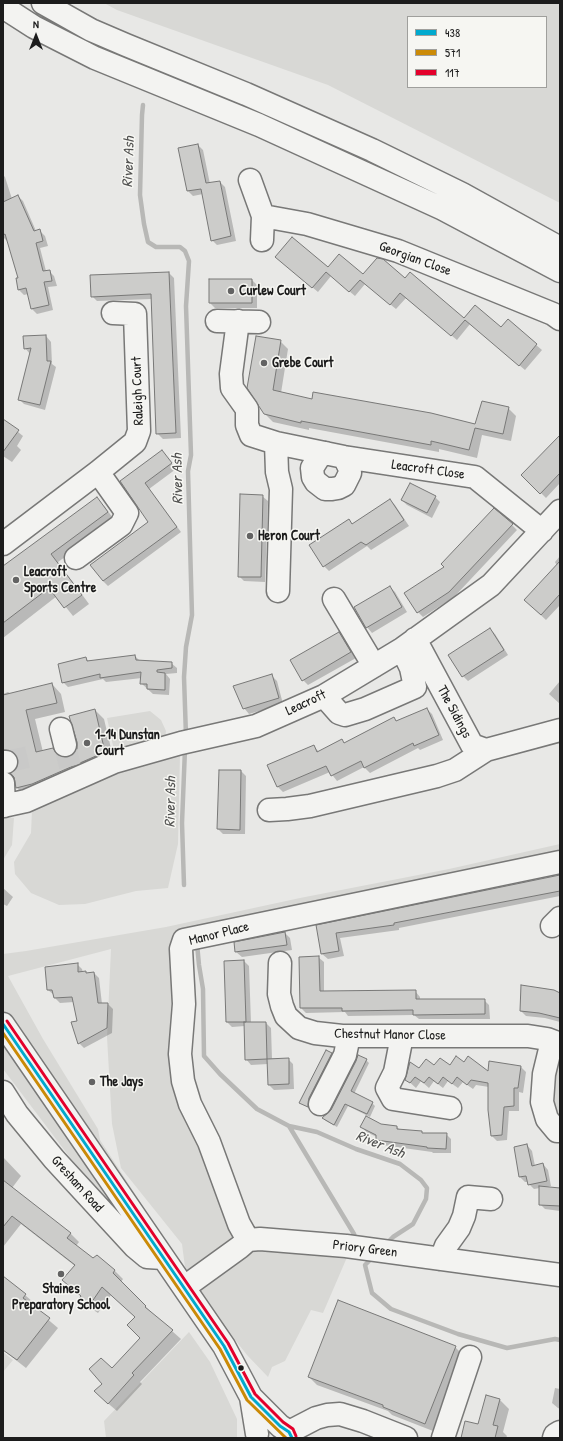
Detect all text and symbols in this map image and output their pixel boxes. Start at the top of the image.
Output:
north arrow [16,16,56,56]
legend [407,16,547,88]
text: N [33,17,39,31]
text: 438 [445,24,460,41]
text: 571 [445,44,460,61]
text: 117 [445,64,460,81]
water label: River Ash [119,136,139,188]
street label: Georgian Close [377,238,453,280]
place label: Curlew Court [239,283,306,299]
marker: Curlew Court [226,286,236,296]
place label: Grebe Court [272,355,333,371]
street label: Raleigh Court [128,356,148,426]
marker: Grebe Court [259,358,269,368]
water label: River Ash [169,453,187,505]
street label: Leacroft Close [390,457,466,483]
place label: Heron Court [258,528,320,544]
marker: Heron Court [245,531,255,541]
place label: Leacroft Sports Centre [24,564,96,596]
marker: Leacroft Sports Centre [11,575,21,585]
street label: The Sidings [433,683,475,741]
street label: Leacroft [283,686,329,720]
place label: 1-14 Dunstan Court [95,727,160,760]
marker: 1-14 Dunstan Court [82,738,92,748]
water label: River Ash [162,776,180,828]
street label: Manor Place [187,918,251,950]
street label: Chestnut Manor Close [334,1026,446,1044]
place label: The Jays [100,1074,143,1090]
marker: The Jays [87,1077,97,1087]
water label: River Ash [353,1127,407,1163]
street label: Gresham Road [47,1152,107,1216]
street label: Priory Green [332,1237,398,1261]
marker: Staines Preparatory School [56,1269,66,1279]
place label: Staines Preparatory School [12,1281,110,1314]
unlabelled marker [236,1363,246,1373]

